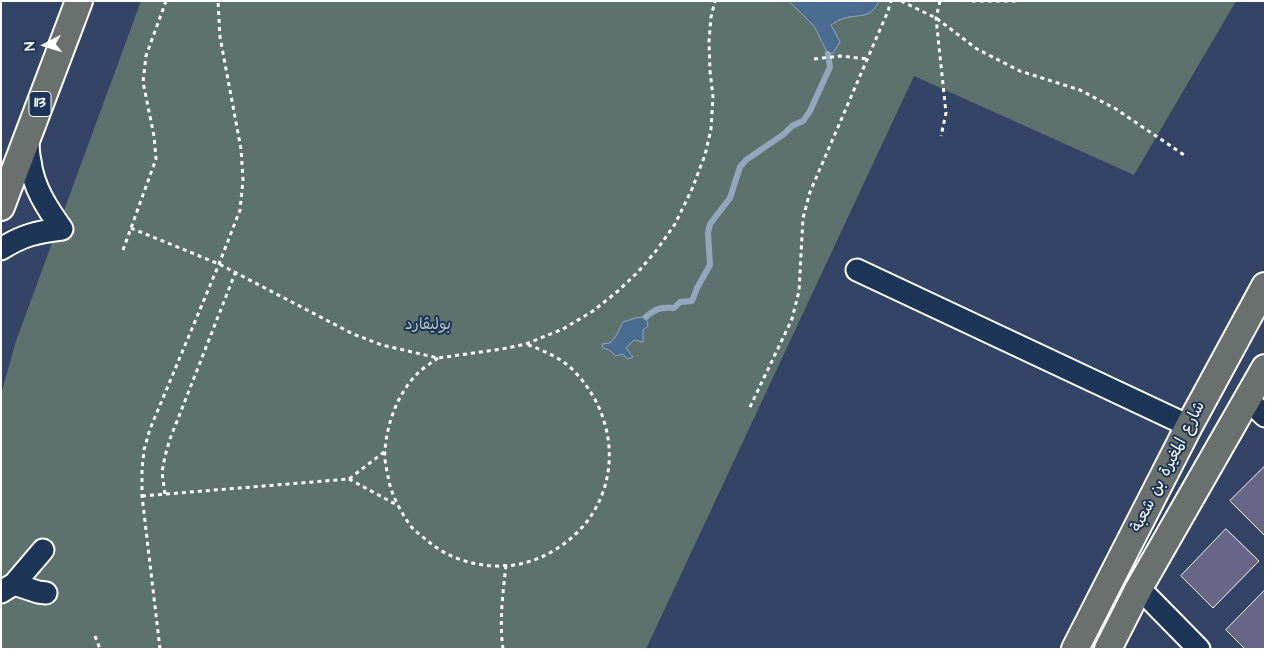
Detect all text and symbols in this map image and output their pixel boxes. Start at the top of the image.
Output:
north arrow [20,20,70,70]
text: N [20,41,40,52]
road number: 113 [29,92,51,116]
park label: بوليڤارد [405,316,451,336]
street label: شارع المغيرة بن شعبة [1128,398,1210,536]

